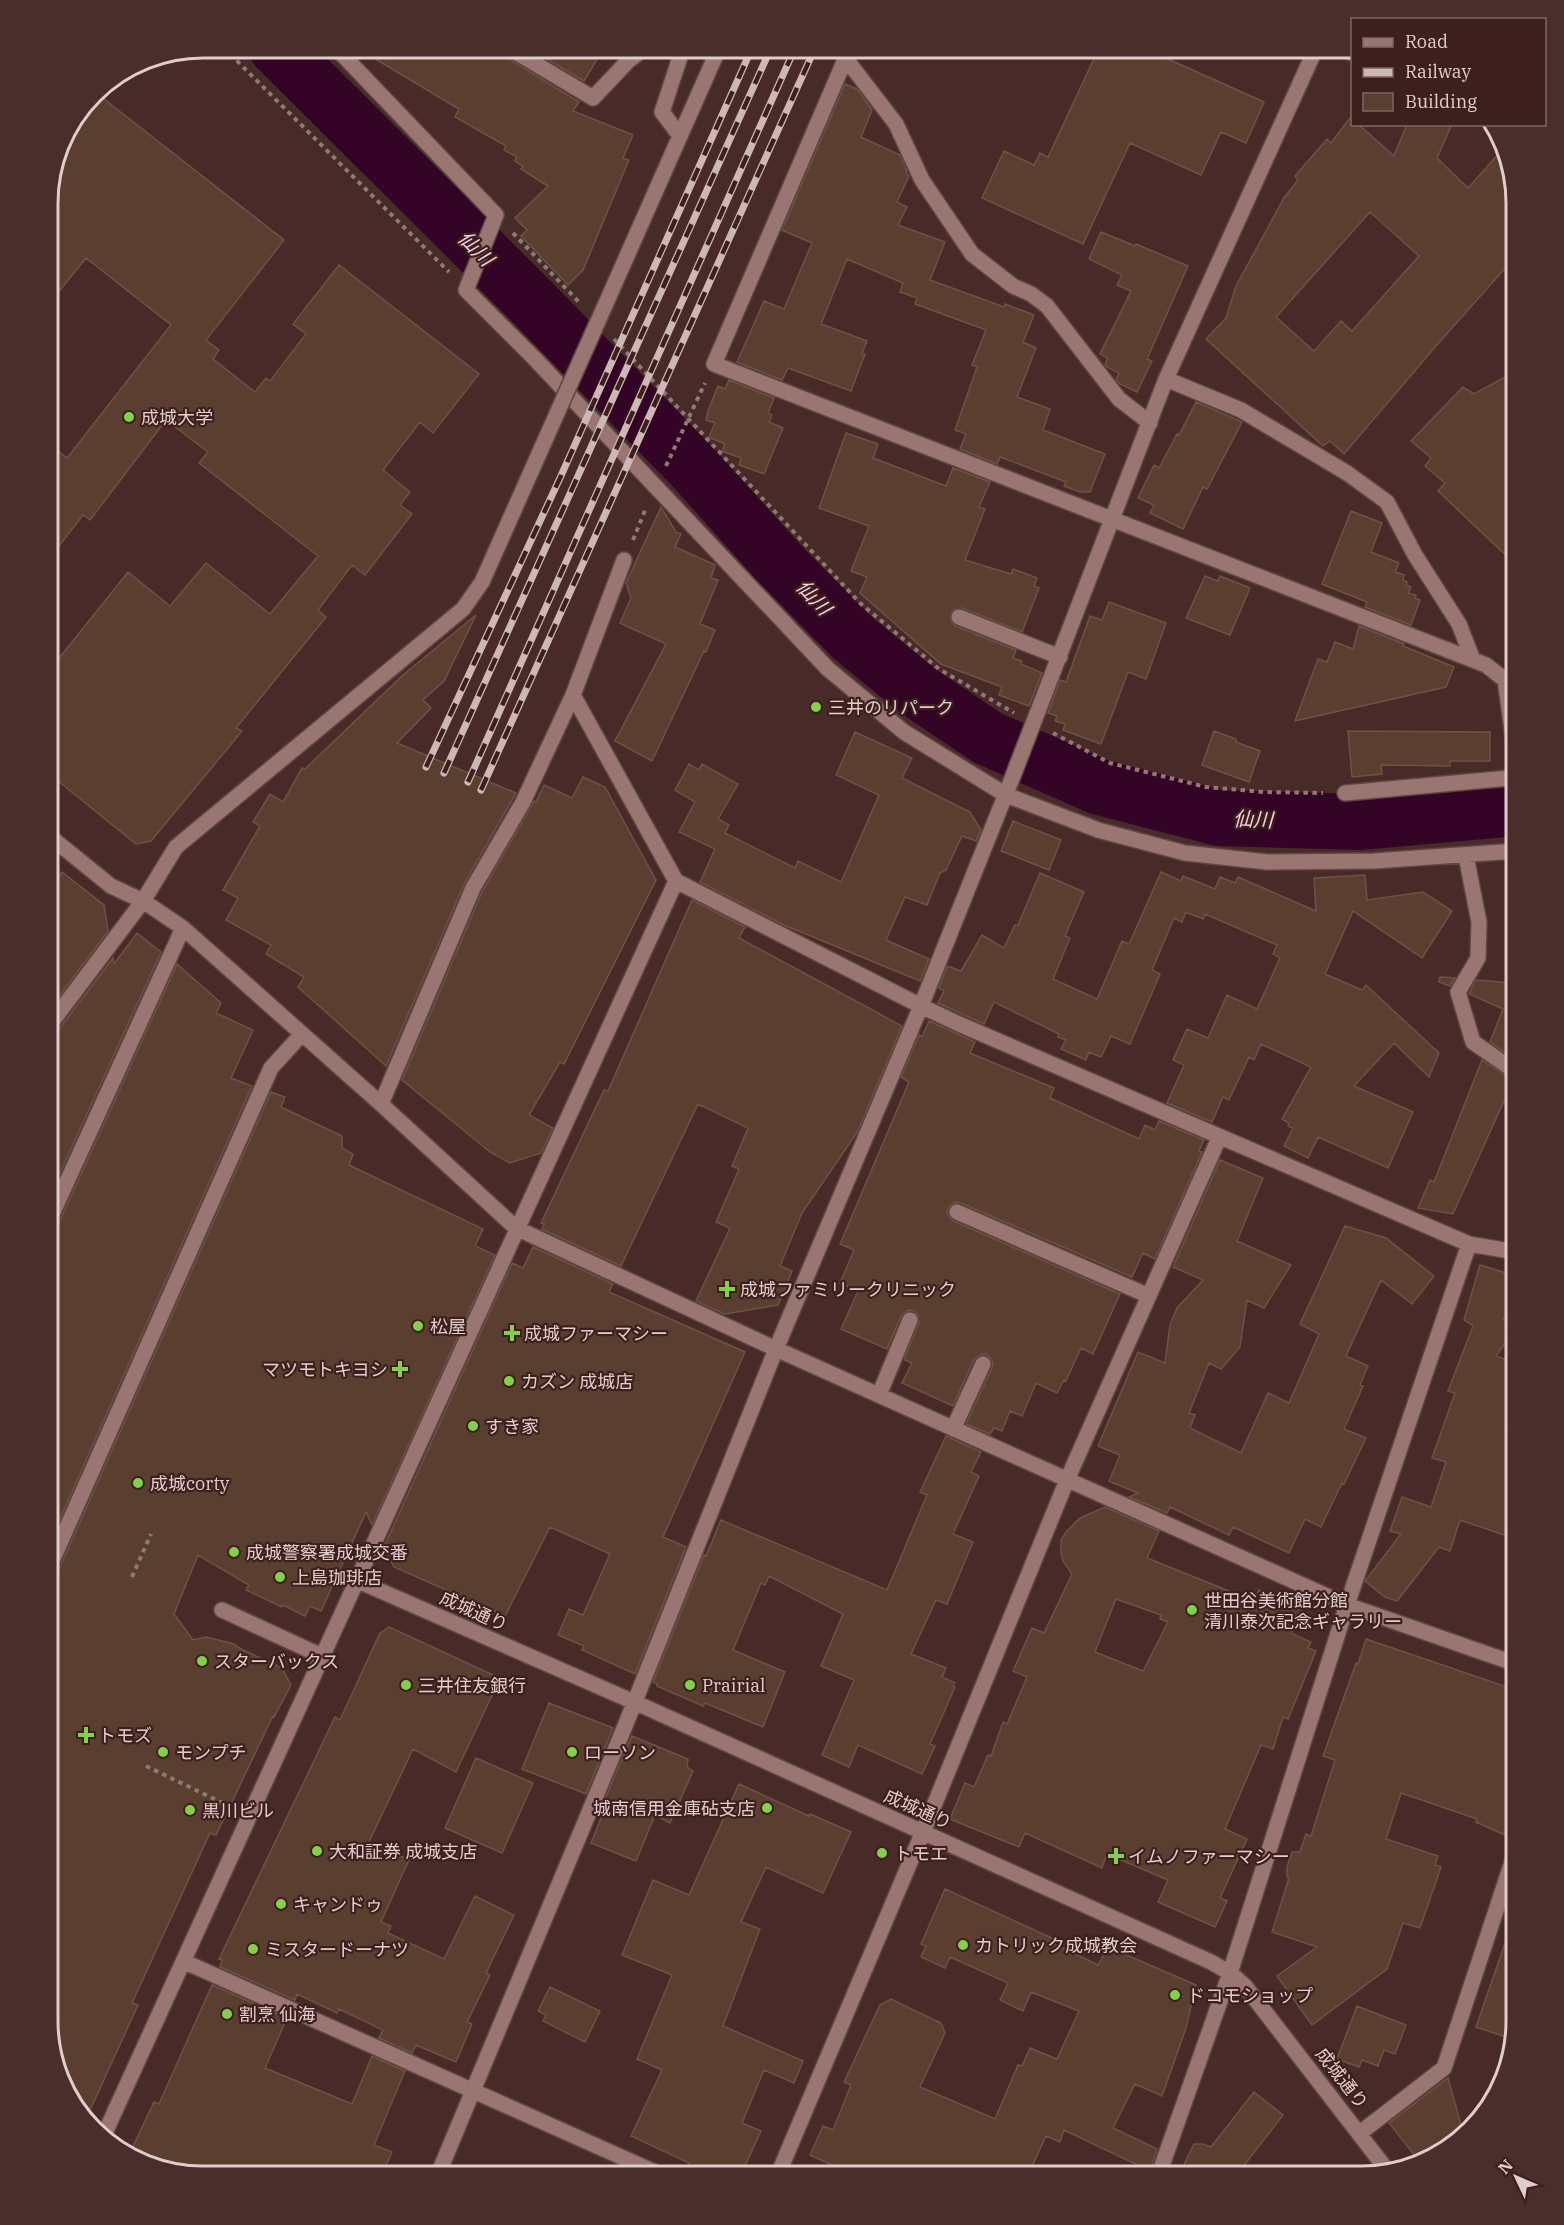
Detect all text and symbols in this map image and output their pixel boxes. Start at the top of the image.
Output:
legend [1351,18,1546,126]
text: Road [1405,30,1448,53]
text: Railway [1405,60,1471,83]
text: Building [1405,90,1477,113]
water label: 仙川 [452,224,501,273]
place label: 成城大学 [141,406,213,429]
marker: 成城大学 [122,410,136,424]
water label: 仙川 [790,573,839,622]
place label: 三井のリパーク [828,696,954,719]
marker: 三井のリパーク [809,700,823,714]
water label: 仙川 [1233,805,1275,833]
place label: 成城ファミリークリニック [740,1278,956,1301]
marker: 成城ファミリークリニック [718,1280,736,1298]
place label: 松屋 [430,1315,466,1338]
marker: 松屋 [411,1319,425,1333]
place label: 成城ファーマシー [524,1322,668,1345]
marker: 成城ファーマシー [505,1326,519,1340]
place label: マツモトキヨシ [262,1358,388,1381]
marker: マツモトキヨシ [393,1362,407,1376]
place label: カズン 成城店 [521,1370,633,1393]
marker: カズン 成城店 [502,1374,516,1388]
place label: すき家 [485,1415,539,1438]
marker: すき家 [466,1419,480,1433]
place label: 成城corty [150,1472,230,1495]
marker: 成城corty [131,1476,145,1490]
place label: 成城警察署成城交番 [246,1541,408,1564]
marker: 成城警察署成城交番 [227,1545,241,1559]
place label: 上島珈琲店 [292,1566,382,1589]
marker: 上島珈琲店 [273,1570,287,1584]
street label: 成城通り [436,1586,512,1636]
place label: 世田谷美術館分館 清川泰次記念ギャラリー [1204,1589,1402,1633]
marker: 世田谷美術館分館 清川泰次記念ギャラリー [1185,1603,1199,1617]
place label: スターバックス [214,1650,339,1673]
marker: スターバックス [195,1654,209,1668]
place label: 三井住友銀行 [418,1674,526,1697]
place label: Prairial [702,1674,765,1697]
marker: 三井住友銀行 [399,1678,413,1692]
marker: Prairial [683,1678,697,1692]
place label: トモズ [98,1724,152,1747]
marker: トモズ [79,1728,93,1742]
place label: モンプチ [175,1741,246,1764]
place label: ローソン [584,1741,656,1764]
marker: モンプチ [156,1745,170,1759]
marker: ローソン [565,1745,579,1759]
street label: 成城通り [880,1784,956,1834]
place label: 城南信用金庫砧支店 [593,1797,755,1820]
place label: 黒川ビル [202,1799,274,1822]
marker: 城南信用金庫砧支店 [760,1801,774,1815]
marker: 黒川ビル [183,1803,197,1817]
place label: 大和証券 成城支店 [329,1840,477,1863]
place label: トモエ [894,1842,948,1865]
marker: 大和証券 成城支店 [310,1844,324,1858]
place label: イムノファーマシー [1128,1845,1290,1868]
marker: トモエ [875,1846,889,1860]
marker: イムノファーマシー [1109,1849,1123,1863]
place label: キャンドゥ [293,1893,383,1916]
marker: キャンドゥ [274,1897,288,1911]
place label: カトリック成城教会 [975,1934,1137,1957]
place label: ミスタードーナツ [265,1938,409,1961]
marker: カトリック成城教会 [956,1938,970,1952]
marker: ミスタードーナツ [246,1942,260,1956]
place label: ドコモショップ [1187,1984,1313,2007]
marker: ドコモショップ [1168,1988,1182,2002]
place label: 割烹 仙海 [239,2003,315,2026]
marker: 割烹 仙海 [220,2007,234,2021]
street label: 成城通り [1311,2043,1373,2113]
north arrow [1486,2147,1546,2207]
text: N [1494,2155,1517,2178]

